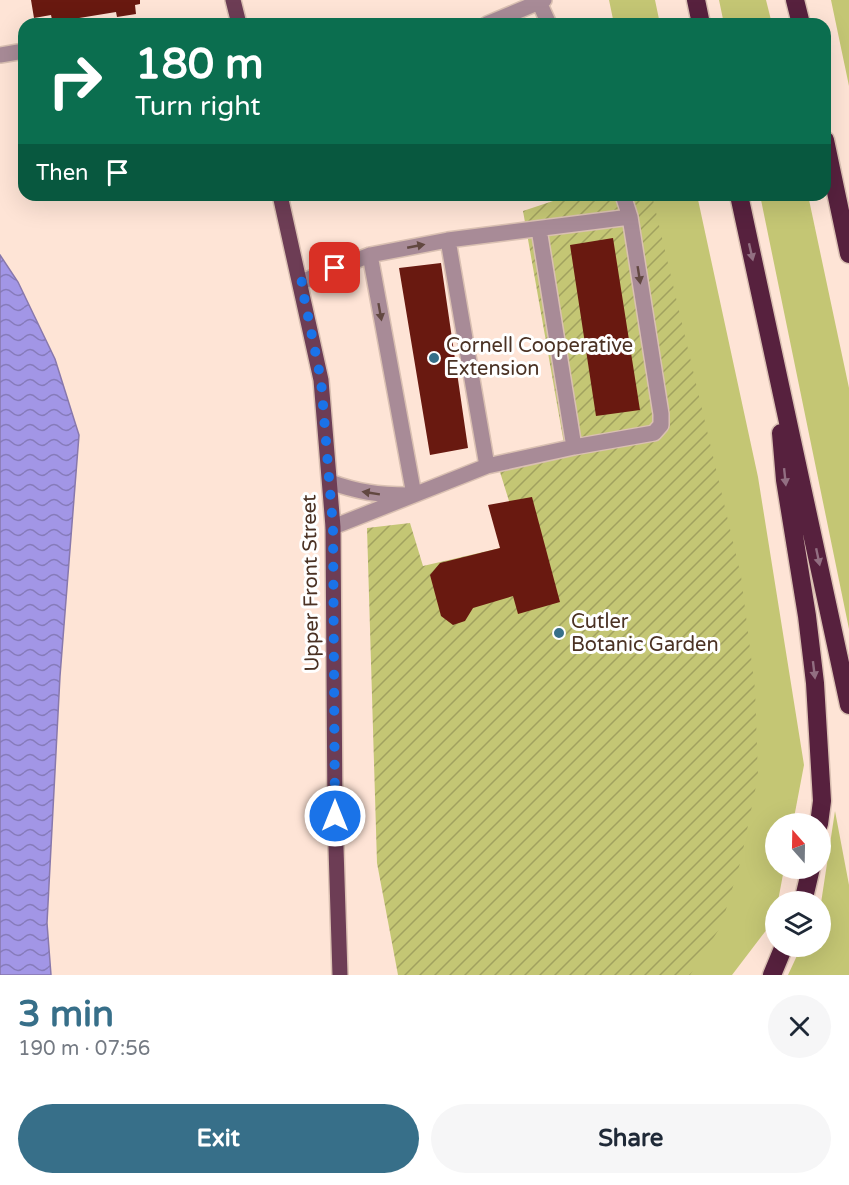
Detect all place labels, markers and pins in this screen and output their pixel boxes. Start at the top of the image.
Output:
pin [309,242,360,293]
place label: Cornell Cooperative Extension [446,334,633,381]
marker: Cornell Cooperative Extension [427,351,441,365]
place label: Cutler Botanic Garden [571,610,719,657]
marker: Cutler Botanic Garden [552,626,566,640]

